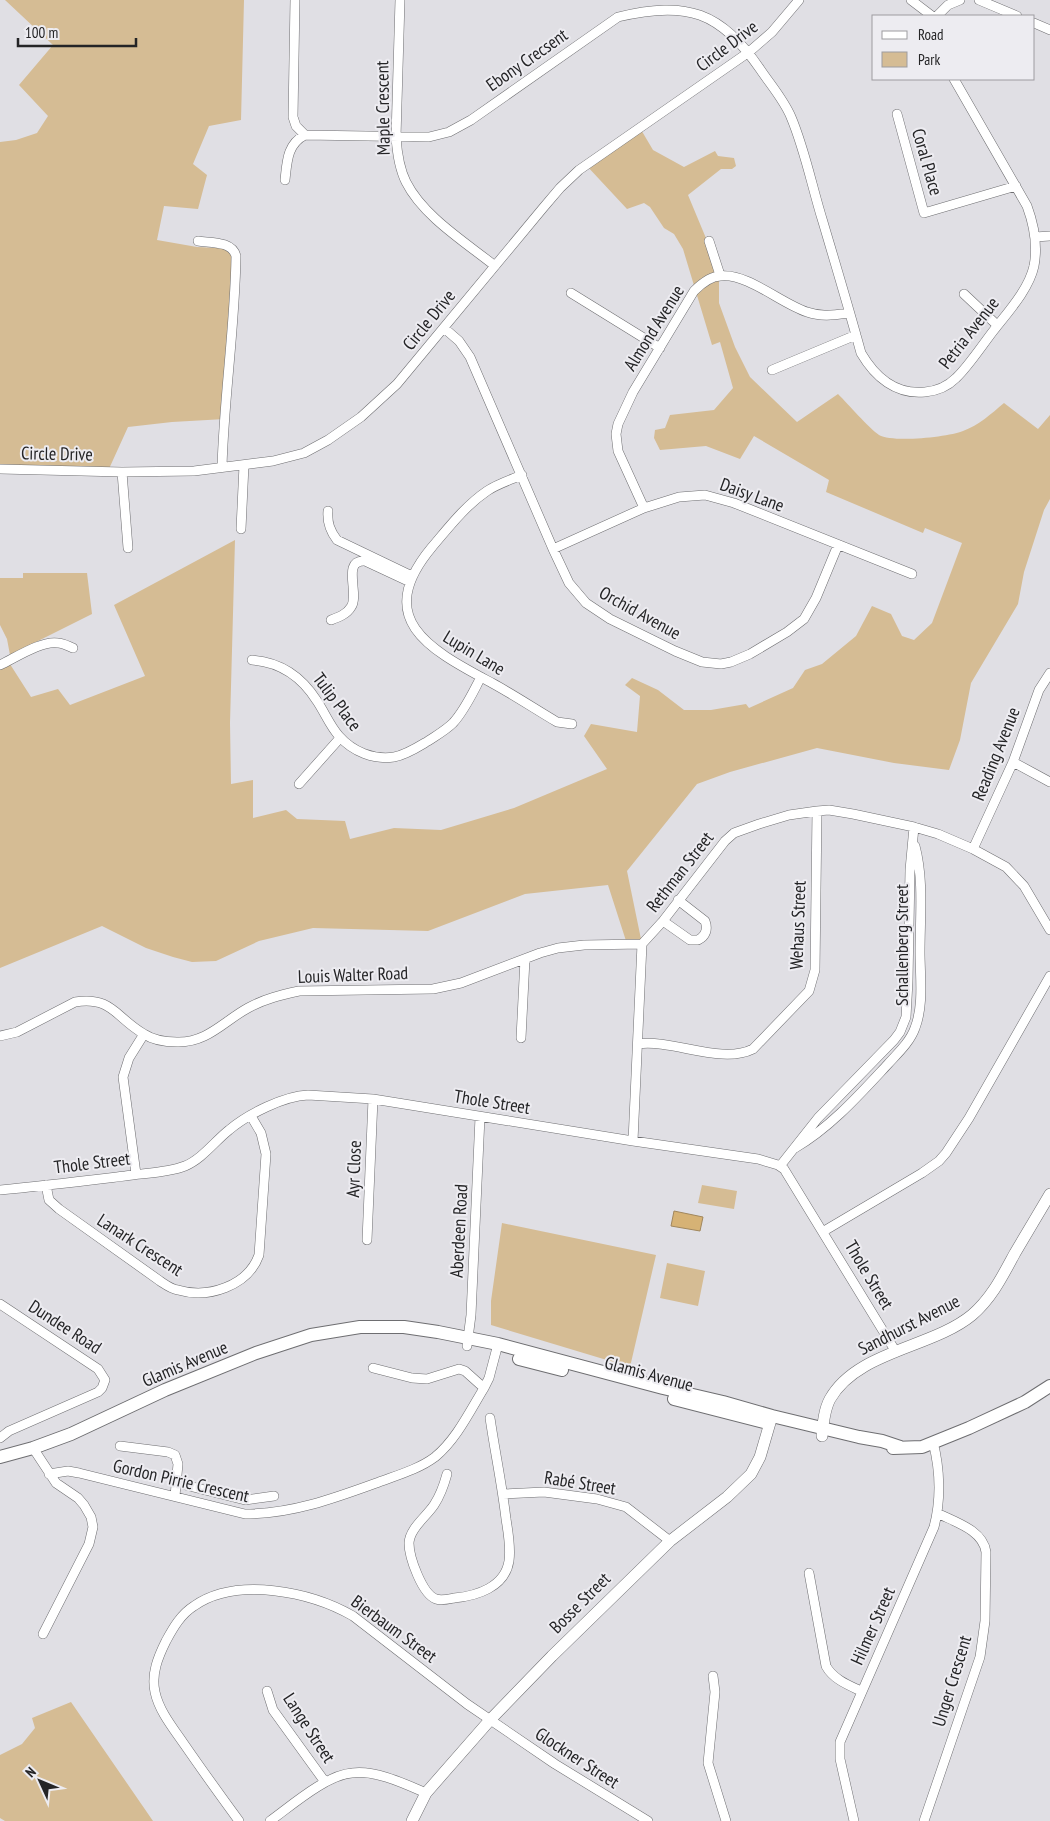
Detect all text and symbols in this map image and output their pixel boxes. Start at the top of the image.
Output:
scale bar [18,15,135,47]
street label: Circle Drive [691,15,762,76]
legend [872,15,1035,80]
text: 100 m [25,23,58,42]
street label: Ebony Crecsent [481,23,572,96]
text: Road [918,25,944,44]
text: Park [918,50,940,69]
street label: Maple Crescent [370,60,395,156]
street label: Coral Place [907,126,948,198]
street label: Almond Avenue [618,281,689,375]
street label: Circle Drive [397,285,460,355]
street label: Petria Avenue [933,292,1004,373]
street label: Circle Drive [21,441,93,466]
street label: Daisy Lane [717,472,787,517]
street label: Orchid Avenue [595,581,685,644]
street label: Lupin Lane [439,625,509,680]
street label: Tulip Place [308,668,367,735]
street label: Reading Avenue [966,704,1025,804]
street label: Rethman Street [641,827,718,917]
street label: Wehaus Street [784,880,811,970]
street label: Schallenberg Street [890,884,913,1006]
street label: Louis Walter Road [297,961,409,988]
street label: Thole Street [453,1084,532,1119]
street label: Ayr Close [341,1140,366,1198]
street label: Thole Street [53,1146,131,1179]
street label: Aberdeen Road [445,1184,472,1278]
street label: Lanark Crescent [93,1208,188,1281]
street label: Thole Street [840,1236,899,1313]
street label: Sandhurst Avenue [854,1289,964,1360]
street label: Dundee Road [25,1295,106,1359]
street label: Glamis Avenue [139,1335,231,1392]
street label: Glamis Avenue [602,1351,696,1396]
street label: Gordon Pirrie Crescent [111,1454,251,1507]
street label: Rabé Street [543,1466,618,1500]
street label: Bosse Street [544,1567,615,1638]
street label: Hilmer Street [845,1583,900,1668]
street label: Bierbaum Street [347,1590,442,1667]
street label: Unger Crescent [927,1632,976,1729]
street label: Lange Street [278,1689,340,1767]
street label: Glockner Street [531,1722,624,1793]
north arrow [15,1756,65,1806]
text: N [22,1763,40,1781]

